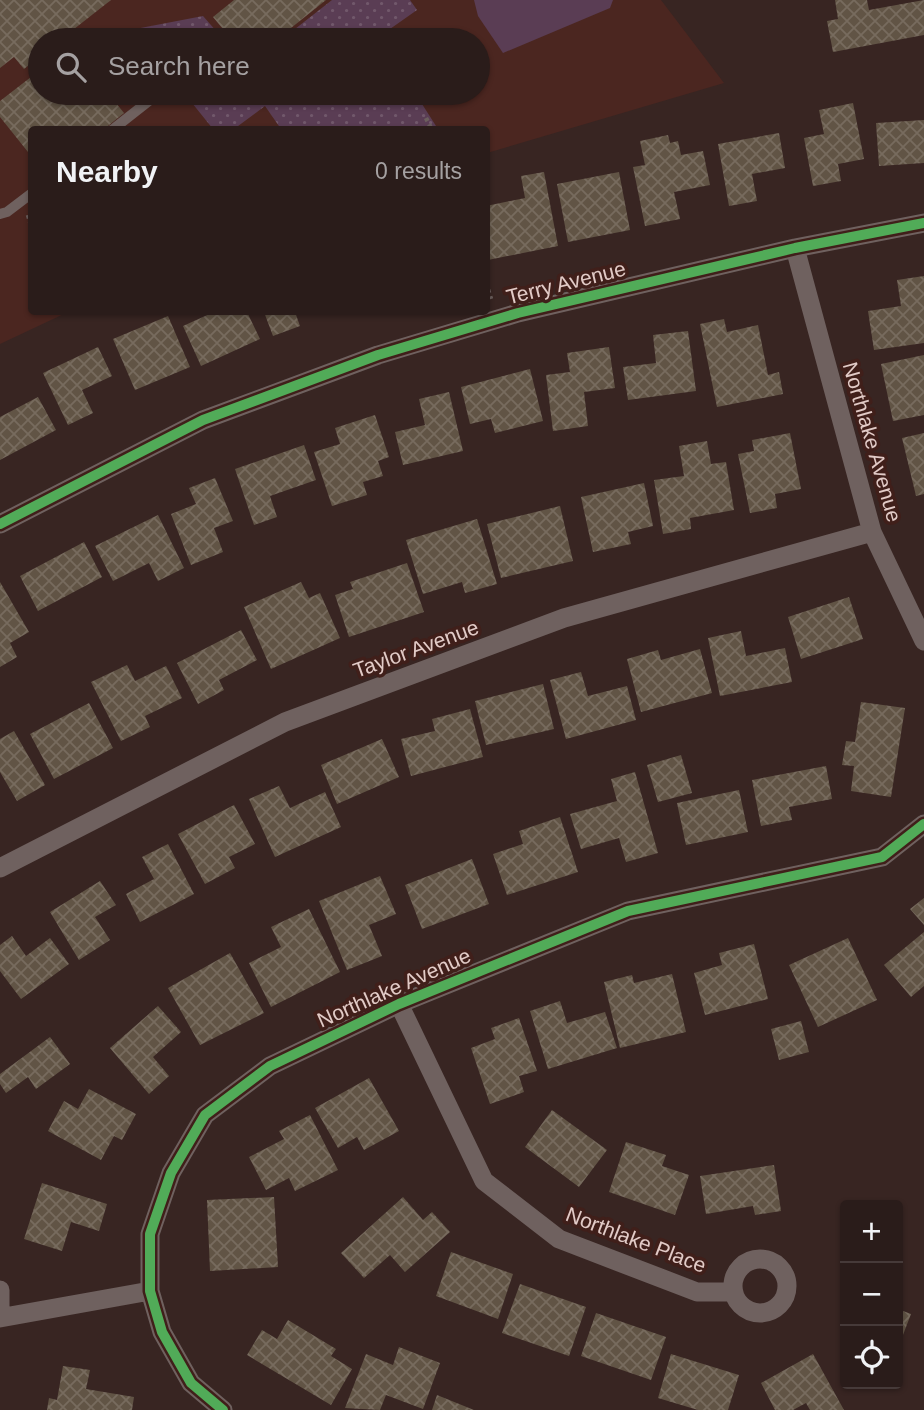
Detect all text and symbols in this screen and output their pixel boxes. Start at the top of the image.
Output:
search box [28,28,490,105]
icon: search [52,48,90,86]
text: Search here [108,51,250,81]
text: Nearby [56,155,158,188]
text: 0 results [375,158,462,184]
street label: Terry Avenue [504,257,628,308]
street label: Northlake Avenue [839,359,906,525]
street label: Taylor Avenue [350,615,482,682]
street label: Northlake Avenue [314,943,474,1032]
map controls [840,1200,903,1389]
button: + [840,1200,903,1263]
street label: Northlake Place [563,1202,710,1277]
button: − [840,1263,903,1326]
button: locate [840,1326,903,1389]

